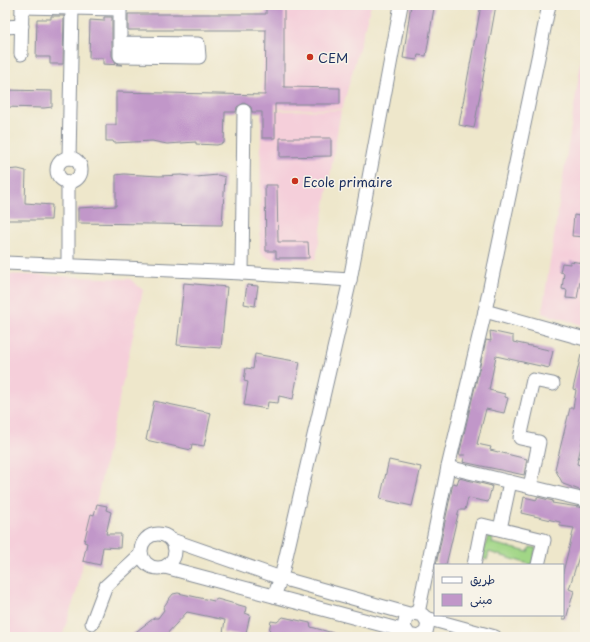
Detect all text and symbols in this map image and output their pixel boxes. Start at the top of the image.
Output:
place label: CEM [318,48,348,67]
marker: CEM [305,52,315,62]
place label: Ecole primaire [303,172,392,191]
marker: Ecole primaire [290,176,300,186]
legend [434,564,564,616]
text: طريق [470,570,495,588]
text: مبنى [470,590,493,608]

